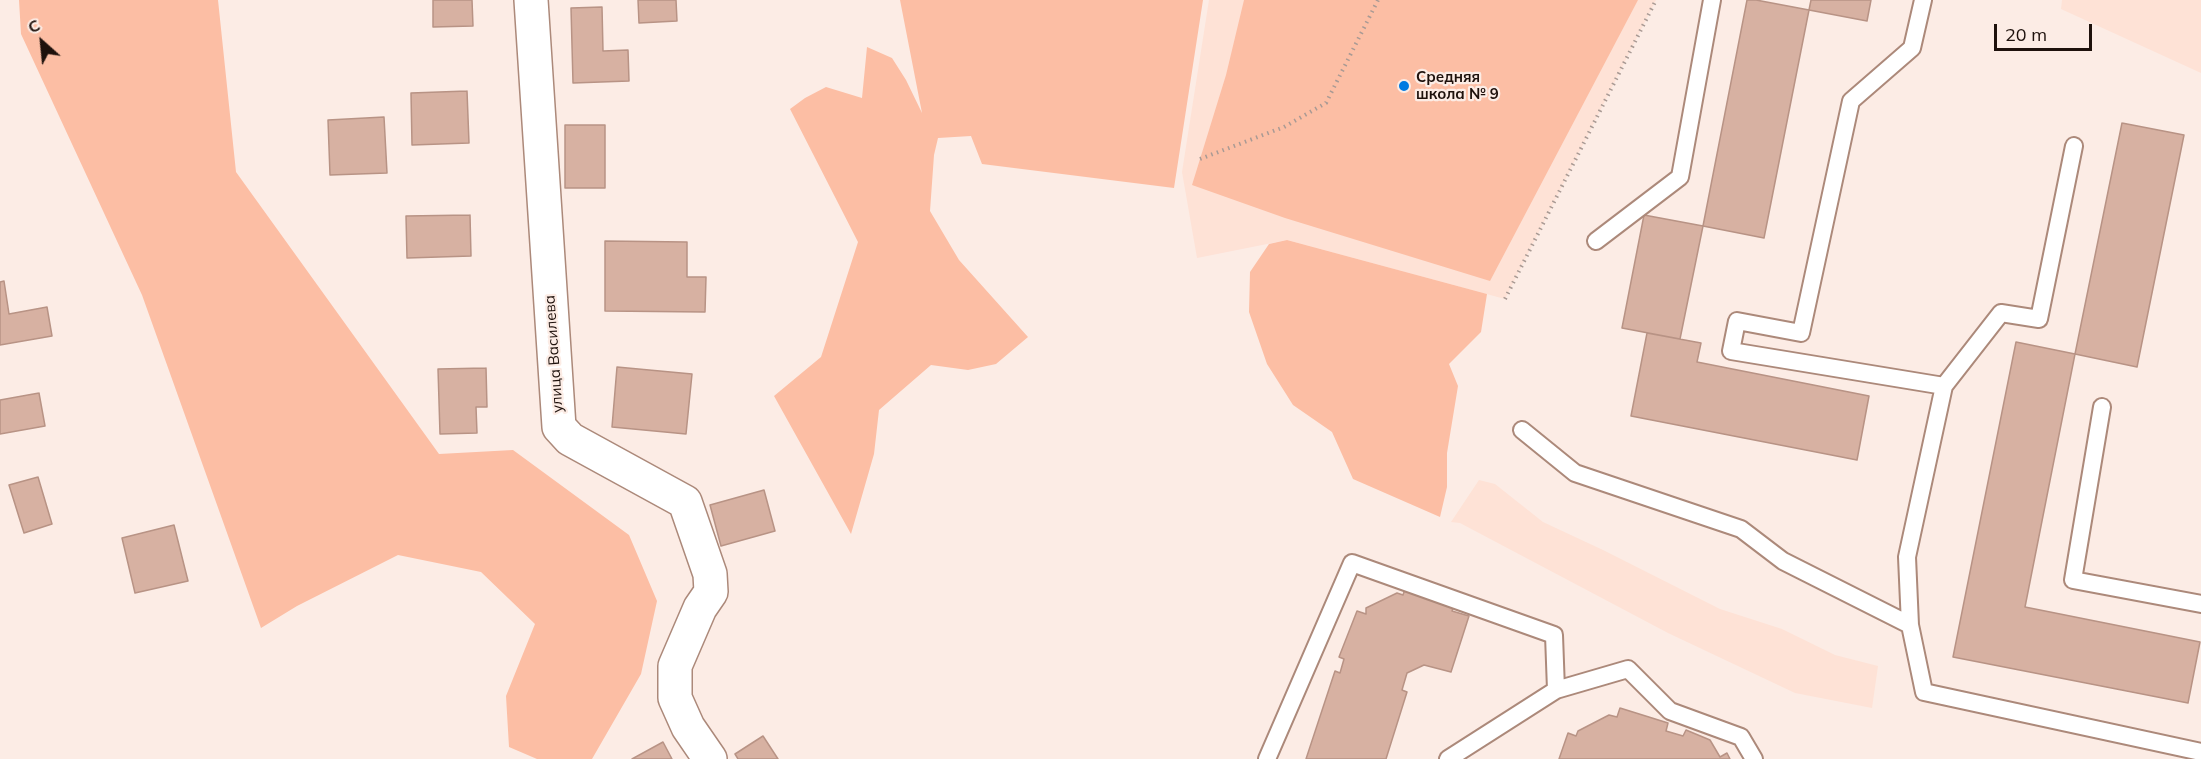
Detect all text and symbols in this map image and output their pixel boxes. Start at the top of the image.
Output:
north arrow [12,12,72,72]
scale bar [1997,12,2094,50]
text: С [24,15,43,37]
text: 20 m [2005,23,2047,46]
place label: Средняя школа № 9 [1416,68,1499,103]
marker: Средняя школа № 9 [1397,79,1411,93]
street label: улица Василева [541,294,567,414]

